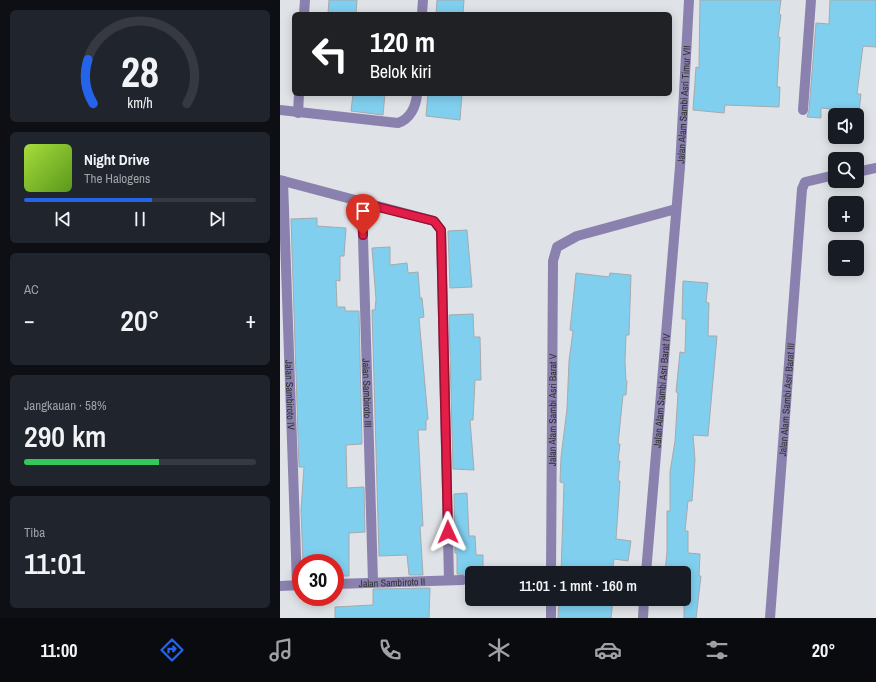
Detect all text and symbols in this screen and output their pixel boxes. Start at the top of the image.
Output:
text: 120 m [370,23,435,61]
icon: left [304,28,356,80]
text: 28 [121,44,159,100]
street label: Jalan Alam Sambi Asri Timur VII [674,45,694,164]
text: Belok kiri [370,59,432,84]
text: km/h [127,92,153,111]
map controls [828,108,864,276]
button: sound [828,108,864,144]
text: Night Drive [84,149,150,170]
button: search [828,152,864,188]
text: The Halogens [84,170,150,187]
pin [346,194,380,235]
button: + [828,196,864,232]
icon: arrive [352,200,374,222]
icon: previous [52,208,74,230]
icon: pause [129,208,151,230]
icon: next [206,208,228,230]
button: − [828,240,864,276]
text: AC [24,281,39,298]
text: 20° [120,300,160,340]
text: − [24,305,35,335]
text: + [245,305,256,335]
street label: Jalan Alam Sambi Asri Barat IV [651,333,673,448]
street label: Jalan Alam Sambi Asri Barat III [776,342,797,457]
street label: Jalan Alam Sambi Asri Barat V [546,353,559,466]
street label: Jalan Sambiroto III [360,358,375,428]
street label: Jalan Sambiroto IV [282,360,298,431]
text: Jangkauan · 58% [24,397,106,414]
text: 290 km [24,416,106,456]
position arrow [427,511,469,553]
text: Tiba [24,524,45,541]
text: 11:01 [24,543,85,583]
speed limit sign: 30 [292,554,344,606]
street label: Jalan Sambiroto II [358,575,425,590]
text: 11:01 · 1 mnt · 160 m [519,575,637,596]
icon: directions [158,636,186,664]
icon: music [267,636,295,664]
icon: phone [376,636,404,664]
icon: climate [485,636,513,664]
icon: car [594,636,622,664]
icon: filters [703,636,731,664]
text: 11:00 [40,638,77,663]
text: 20° [812,638,835,663]

